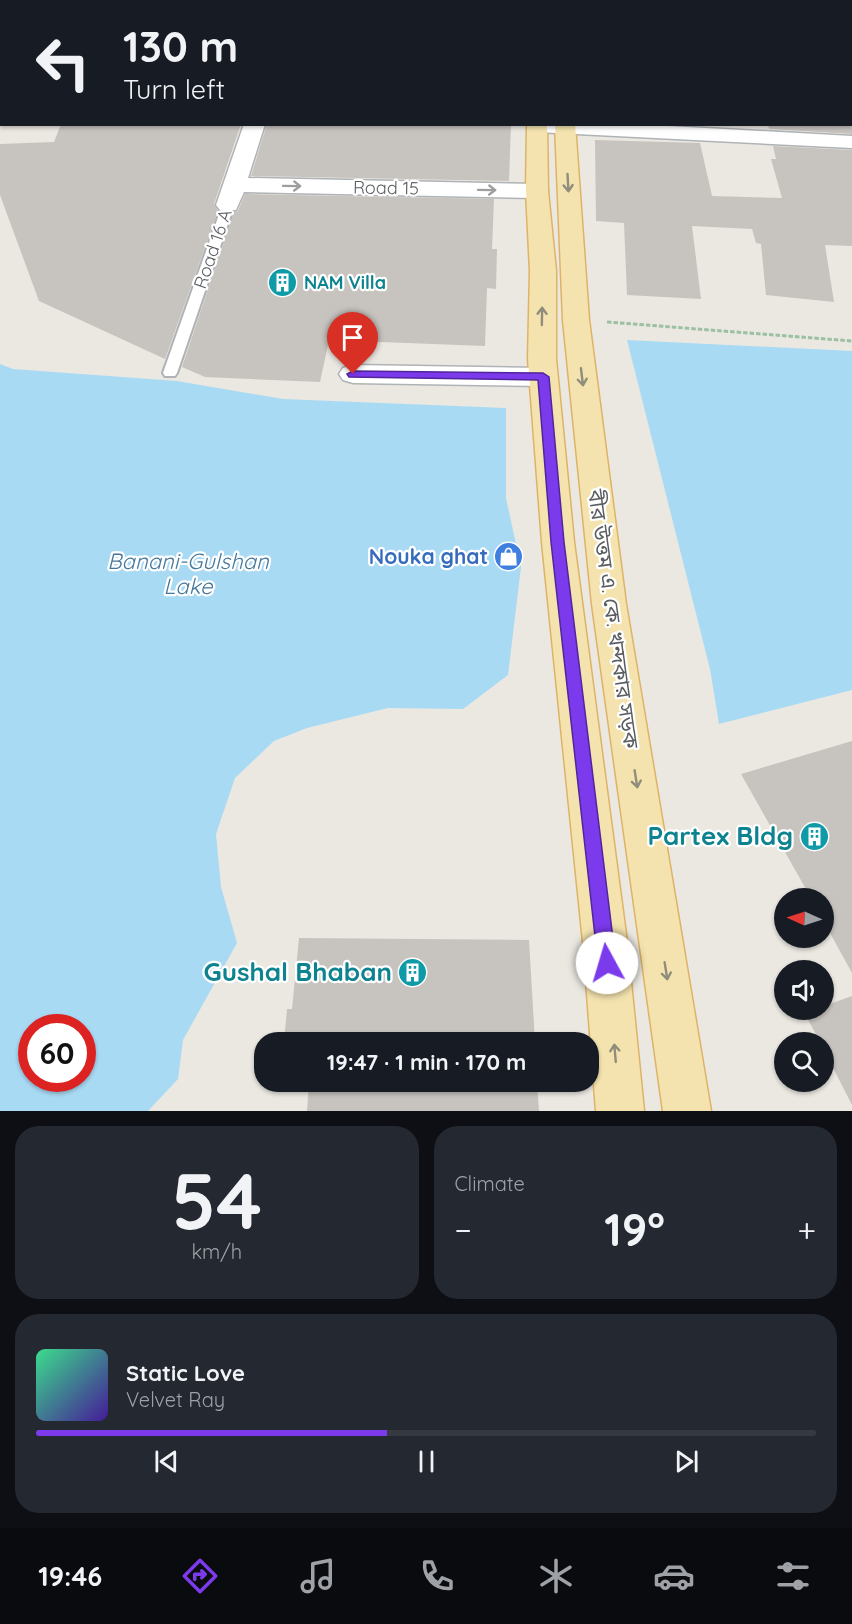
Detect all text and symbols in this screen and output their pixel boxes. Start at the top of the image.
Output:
text: 130 m [123,20,238,73]
icon: left [24,24,102,102]
text: Turn left [123,72,225,106]
one-way arrow [563,172,574,192]
street label: Road 15 [353,175,419,200]
one-way arrow [282,181,302,192]
one-way arrow [477,184,497,196]
street label: Road 16 A [188,206,237,292]
building icon: NAM Villa [267,267,299,299]
place label: NAM Villa [304,271,386,294]
one-way arrow [536,306,548,326]
pin [327,312,378,374]
icon: arrive [336,321,369,354]
one-way arrow [577,367,588,387]
street label: বীর উত্তম এ. কে. খন্দকার সড়ক [583,487,645,751]
shop icon: Nouka ghat [493,541,525,573]
place label: Nouka ghat [369,543,488,569]
water label: Banani-Gulshan Lake [107,547,270,600]
one-way arrow [630,768,641,788]
place label: Partex Bldg [647,819,793,852]
building icon: Partex Bldg [798,820,830,852]
north arrow [774,888,834,948]
map controls [774,888,834,1092]
position arrow [575,931,639,995]
place label: Gushal Bhaban [204,955,392,988]
building icon: Gushal Bhaban [397,956,429,988]
button: sound [774,960,834,1020]
one-way arrow [660,961,671,981]
speed limit sign: 60 [18,1014,96,1092]
button: search [774,1032,834,1092]
one-way arrow [609,1043,620,1063]
text: 19:47 · 1 min · 170 m [327,1048,526,1076]
text: 54 [171,1151,262,1249]
text: Climate [455,1171,525,1196]
text: 19° [604,1201,665,1257]
text: − [455,1209,472,1250]
text: + [797,1209,816,1250]
text: km/h [191,1239,242,1264]
text: Static Love [126,1359,245,1387]
text: Velvet Ray [126,1387,225,1412]
icon: previous [150,1445,183,1478]
icon: pause [410,1445,443,1478]
icon: next [670,1445,703,1478]
icon: directions [179,1555,221,1597]
icon: music [297,1555,339,1597]
icon: phone [416,1555,458,1597]
icon: climate [535,1555,577,1597]
icon: car [653,1555,695,1597]
icon: filters [772,1555,814,1597]
text: 19:46 [38,1559,102,1593]

